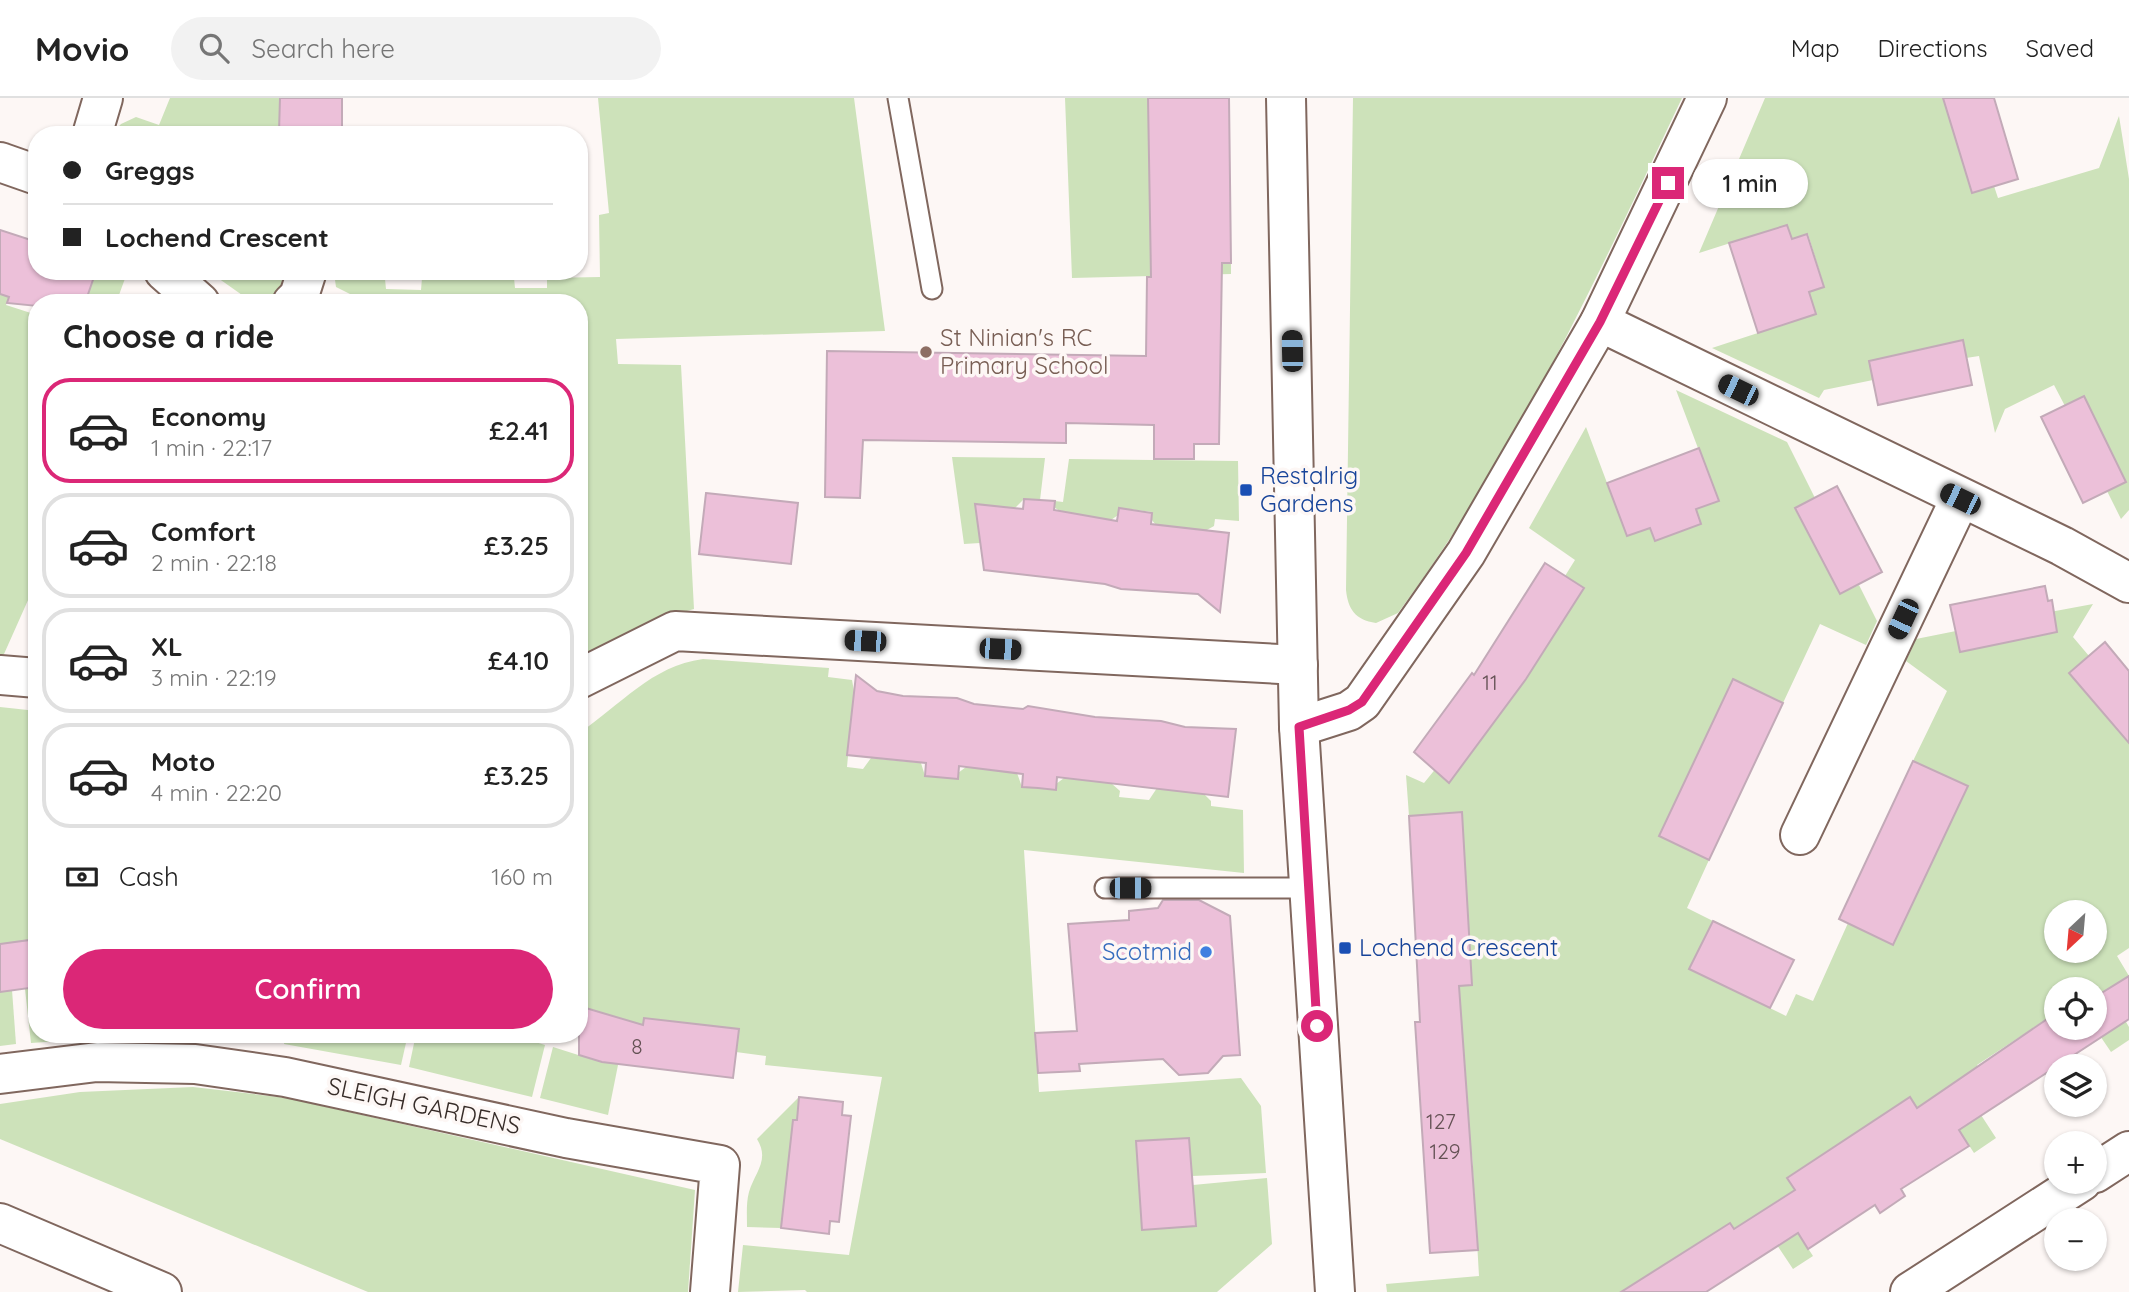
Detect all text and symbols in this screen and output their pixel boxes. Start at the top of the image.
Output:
search box [171,17,661,80]
text: Movio [35,28,129,69]
icon: search [195,29,233,67]
text: Search here [251,32,395,65]
text: Map [1791,33,1840,63]
text: Directions [1878,33,1988,63]
text: Saved [2026,33,2094,63]
text: Greggs [105,154,194,187]
callout: 1 min [1692,158,1808,208]
route end [1652,167,1684,199]
text: 1 min [1722,169,1778,198]
text: Lochend Crescent [105,221,329,254]
text: Choose a ride [63,316,275,356]
place label: St Ninian's RC Primary School [940,322,1109,380]
car [1282,330,1303,372]
marker: St Ninian's RC Primary School [918,344,934,360]
car [1715,371,1762,409]
icon: car [67,399,130,462]
text: Economy [151,400,266,433]
text: £2.41 [489,414,549,447]
text: 1 min · 22:17 [151,433,272,462]
place label: Restalrig Gardens [1260,460,1358,518]
car [1937,480,1984,518]
marker: Restalrig Gardens [1238,482,1254,498]
icon: car [67,514,130,577]
text: Comfort [151,515,256,548]
text: £3.25 [484,529,549,562]
text: 2 min · 22:18 [151,548,277,577]
car [1885,596,1922,642]
icon: car [67,629,130,692]
car [844,629,887,653]
text: XL [151,630,183,663]
car [979,637,1022,661]
text: £4.10 [488,644,549,677]
text: 3 min · 22:19 [151,663,277,692]
house number: 11 [1482,669,1498,695]
icon: car [67,744,130,807]
text: Moto [151,745,215,778]
text: £3.25 [484,759,549,792]
text: 4 min · 22:20 [151,778,282,807]
icon: cash [63,858,101,896]
text: Cash [119,860,179,893]
text: 160 m [491,862,553,891]
car [1110,878,1152,899]
north arrow [2044,900,2107,962]
map controls [2044,900,2107,1271]
place label: Lochend Crescent [1359,932,1558,962]
place label: Scotmid [1102,936,1192,966]
marker: Lochend Crescent [1337,940,1353,956]
marker: Scotmid [1198,944,1214,960]
button: Confirm [63,949,553,1029]
button: locate [2044,977,2107,1040]
route start [1301,1010,1333,1042]
house number: 8 [631,1033,643,1059]
button: layers [2044,1054,2107,1117]
street label: SLEIGH GARDENS [325,1070,523,1140]
house number: 127 [1426,1108,1456,1134]
button: + [2044,1131,2107,1194]
house number: 129 [1429,1138,1461,1164]
button: − [2044,1208,2107,1271]

